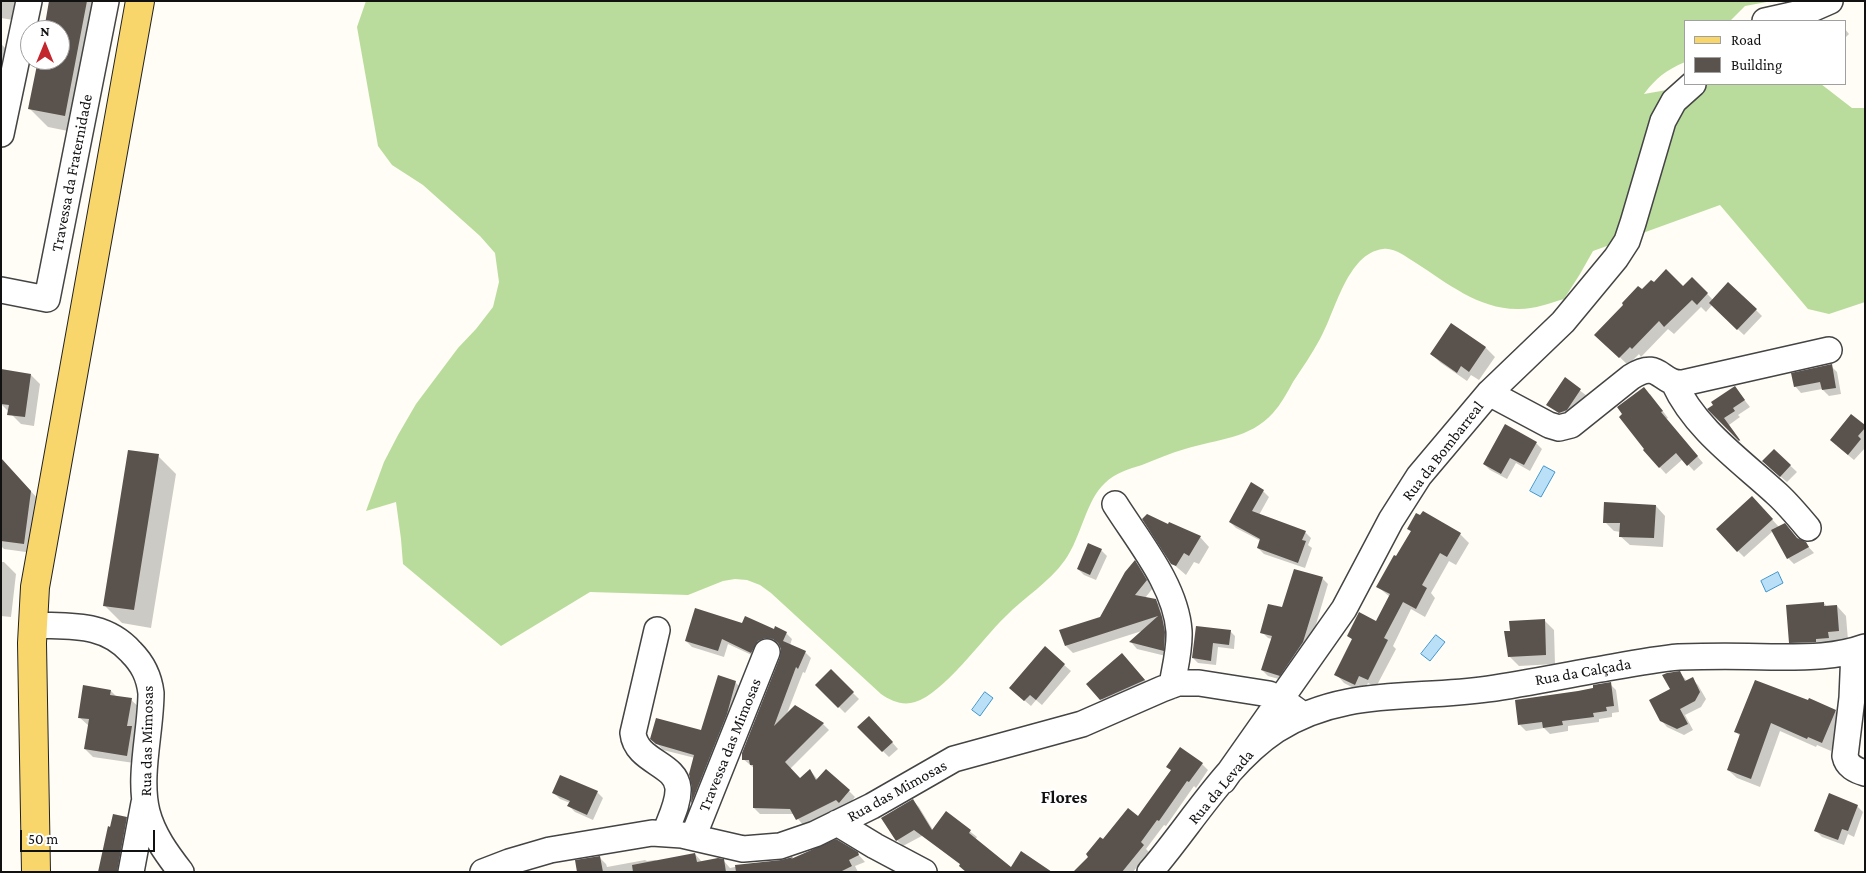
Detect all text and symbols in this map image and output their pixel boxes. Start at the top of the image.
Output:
north arrow [20,20,70,70]
legend [1684,20,1846,85]
text: N [40,23,50,39]
text: Road [1731,32,1761,48]
text: Building [1731,57,1782,73]
street label: Travessa da Fraternidade [47,93,97,253]
street label: Rua da Bombarreal [1398,397,1488,505]
street label: Rua da Calçada [1533,654,1633,690]
street label: Travessa das Mimosas [695,676,765,814]
street label: Rua das Mimosas [136,685,158,797]
street label: Rua da Levada [1184,746,1258,828]
street label: Rua das Mimosas [844,756,950,826]
district label: Flores [1041,786,1087,808]
scale bar [22,820,158,852]
text: 50 m [28,831,58,847]

